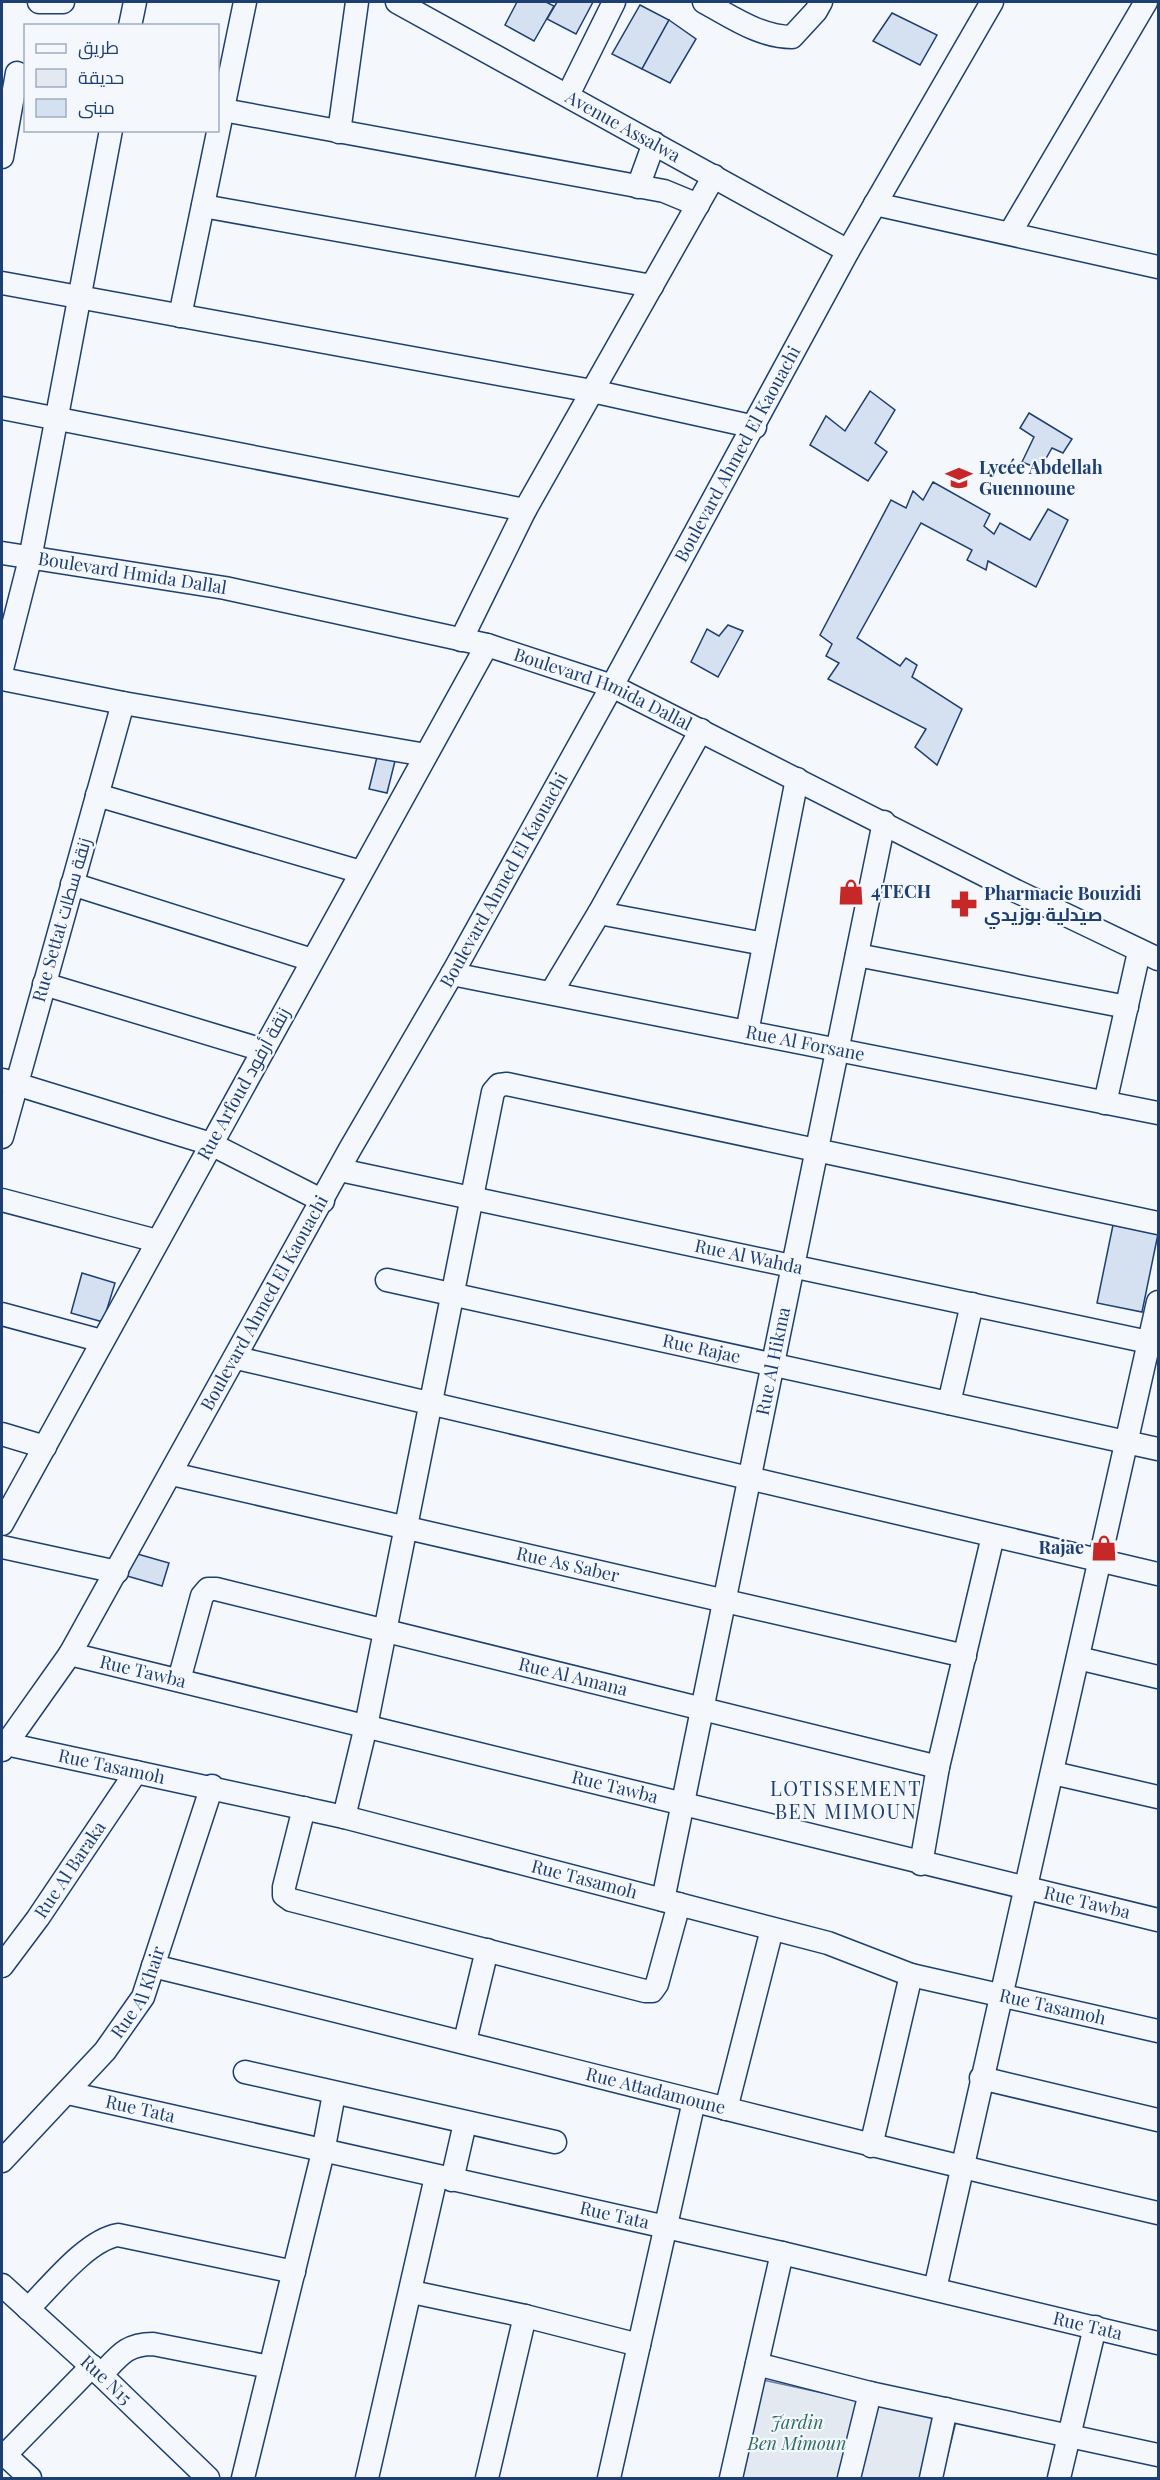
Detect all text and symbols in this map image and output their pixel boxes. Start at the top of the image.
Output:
legend [24,24,219,132]
text: طريق [78,35,119,60]
text: حديقة [78,65,124,89]
street label: Avenue Assalwa [561,84,685,167]
text: مبنى [78,95,115,119]
street label: Boulevard Ahmed El Kaouachi [669,341,805,566]
place label: Lycée Abdellah Guennoune [979,455,1103,500]
school or university icon: Lycée Abdellah Guennoune [944,463,974,493]
street label: Boulevard Hmida Dallal [36,546,229,599]
street label: Boulevard Hmida Dallal [511,642,696,736]
street label: Boulevard Ahmed El Kaouachi [434,768,573,992]
street label: Rue Settat زنقة سطات [26,835,96,1005]
shop icon: 4TECH [836,877,866,907]
place label: 4TECH [871,879,931,903]
place label: Pharmacie Bouzidi صيدلية بوزيدي [984,881,1142,929]
pharmacy icon: Pharmacie Bouzidi صيدلية بوزيدي [949,889,979,919]
street label: Rue Arfoud زنقة أرفود [191,1003,295,1164]
street label: Rue Al Forsane [744,1019,867,1066]
street label: Boulevard Ahmed El Kaouachi [194,1191,333,1414]
street label: Rue Al Wahda [693,1233,805,1279]
street label: Rue Al Hikma [750,1305,795,1417]
street label: Rue Rajae [660,1328,743,1368]
shop icon: Rajae [1089,1533,1119,1563]
place label: Rajae [1038,1535,1084,1559]
street label: Rue As Saber [514,1540,622,1587]
street label: Rue Tawba [97,1649,189,1693]
street label: Rue Al Amana [516,1651,630,1701]
street label: Rue Tasamoh [56,1743,168,1789]
street label: Rue Tawba [570,1764,661,1808]
district label: LOTISSEMENT BEN MIMOUN [770,1774,922,1824]
street label: Rue Al Baraka [28,1816,111,1922]
street label: Rue Tasamoh [529,1853,640,1904]
street label: Rue Tawba [1042,1880,1133,1924]
street label: Rue Al Khair [105,1943,170,2043]
street label: Rue Tasamoh [997,1982,1109,2030]
street label: Rue Attadamoune [584,2061,728,2119]
street label: Rue Tata [103,2089,178,2128]
street label: Rue Tata [578,2195,652,2234]
street label: Rue Tata [1051,2305,1125,2345]
street label: Rue N15 [76,2349,138,2410]
park label: Jardin Ben Mimoun [747,2410,847,2455]

